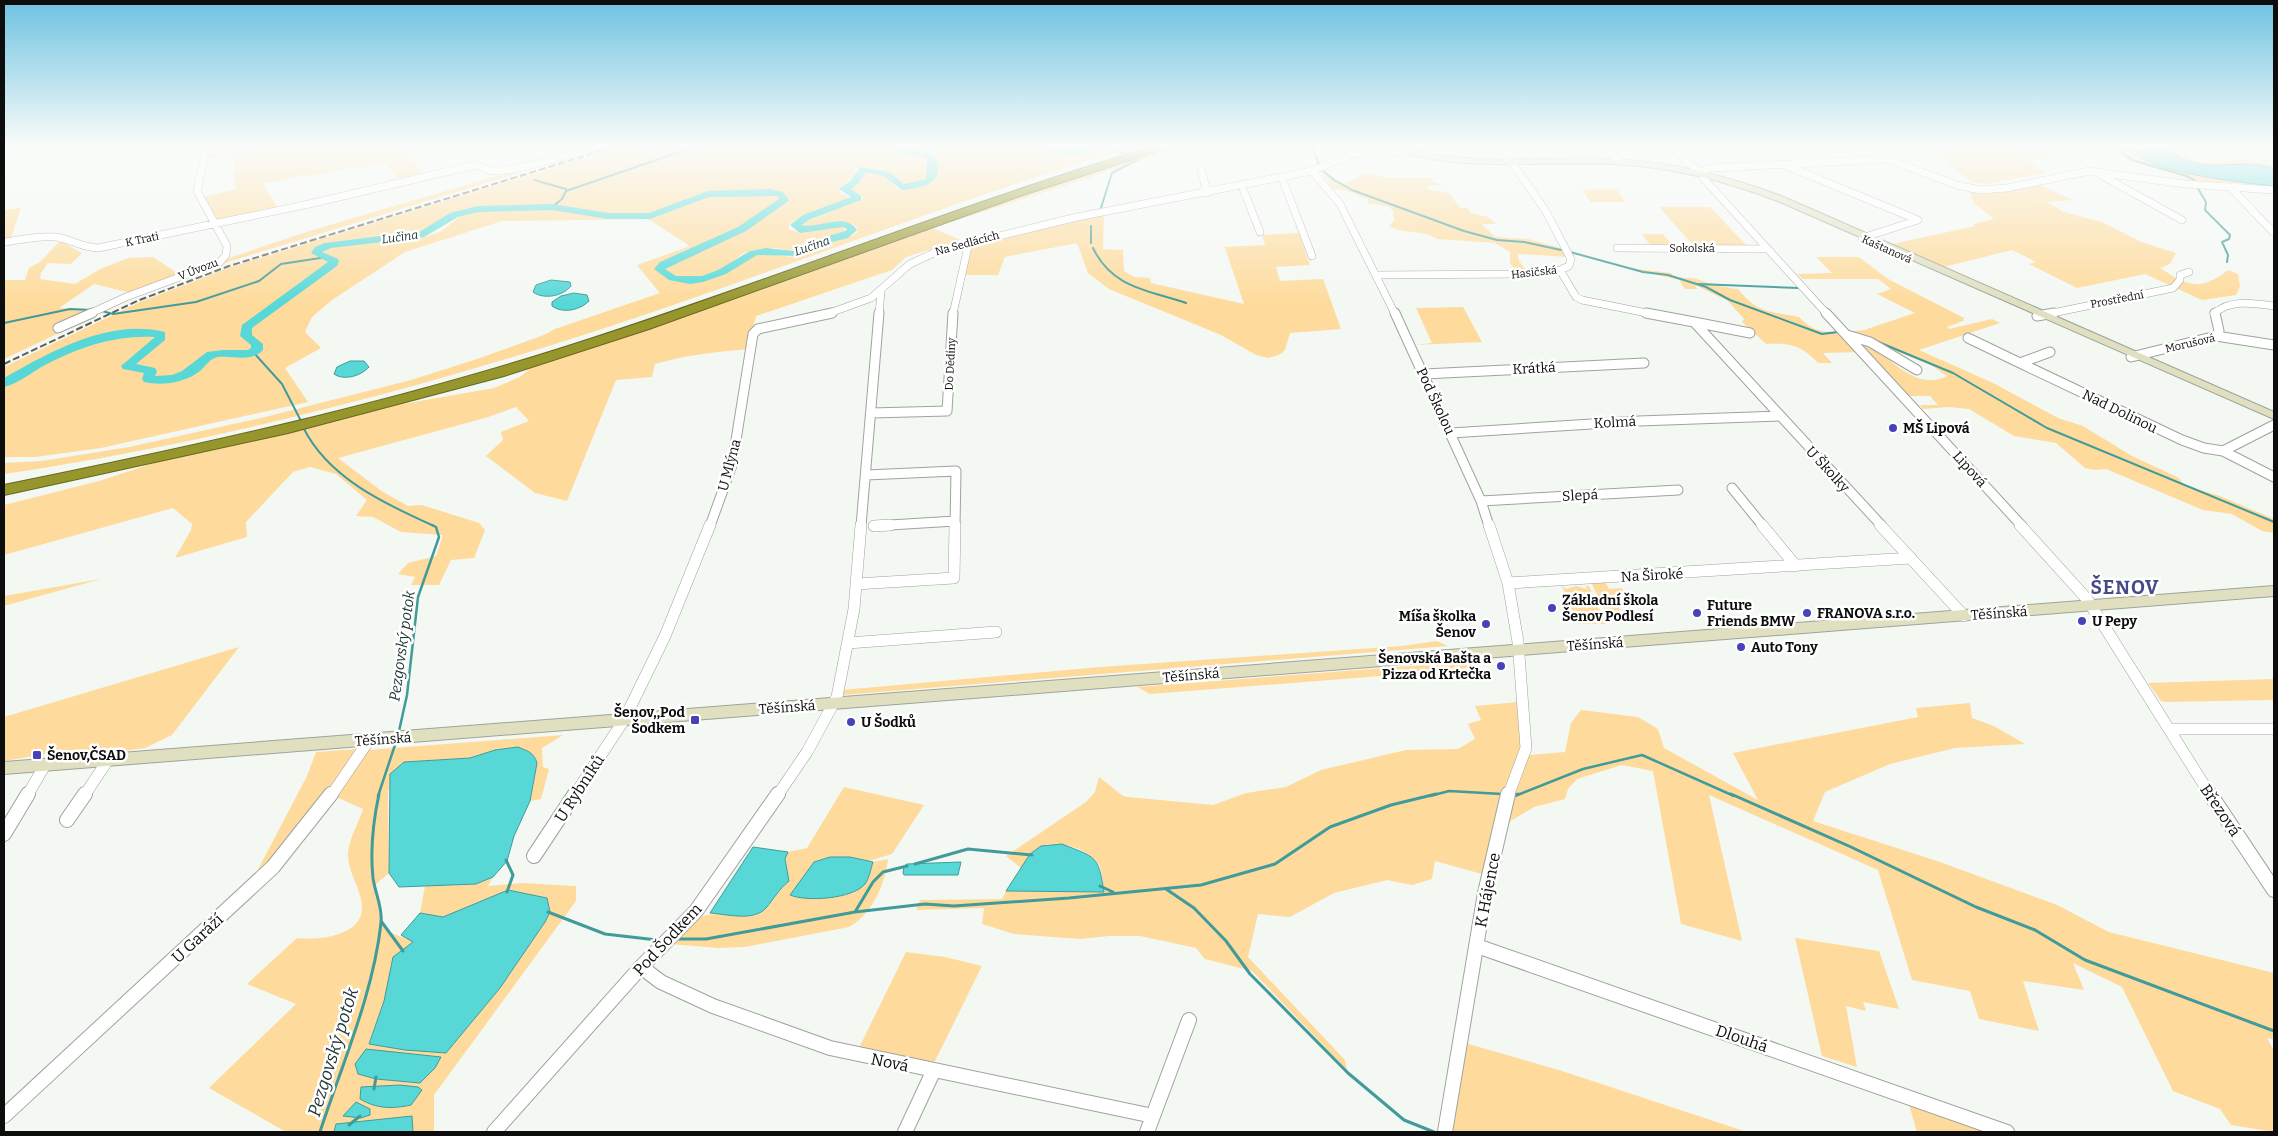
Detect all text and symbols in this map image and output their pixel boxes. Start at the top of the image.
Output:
water label: Lučina [381,228,419,246]
street label: K Trati [124,229,161,249]
street label: Na Sedlácích [934,229,1001,258]
water label: Lučina [792,233,832,259]
street label: Kaštanová [1860,233,1914,266]
street label: Sokolská [1669,242,1715,255]
street label: V Úvozu [176,255,220,283]
street label: Hasičská [1511,264,1558,281]
street label: Prostřední [2089,288,2146,311]
street label: Morušová [2164,331,2216,356]
street label: Do Dědiny [943,337,958,391]
street label: Krátká [1512,359,1556,378]
street label: Pod Školou [1413,365,1459,438]
street label: Nad Dolinou [2079,386,2160,437]
street label: Kolmá [1593,413,1637,432]
place label: MŠ Lipová [1903,418,1970,437]
marker: MŠ Lipová [1887,422,1899,434]
street label: U Mlýna [714,437,745,493]
street label: U Školky [1802,442,1854,496]
street label: Lipová [1949,448,1990,491]
street label: Slepá [1562,486,1599,505]
street label: Na Široké [1620,564,1684,586]
district label: ŠENOV [2090,574,2160,599]
water label: Pezgovský potok [385,589,419,702]
place label: Základní škola Šenov Podlesí [1562,592,1659,625]
place label: Future Friends BMW [1707,597,1796,630]
marker: Základní škola Šenov Podlesí [1546,602,1558,614]
street label: Těšínská [1970,603,2028,624]
place label: FRANOVA s.r.o. [1817,605,1915,622]
marker: Future Friends BMW [1691,607,1703,619]
marker: FRANOVA s.r.o. [1801,607,1813,619]
place label: Míša školka Šenov [1399,608,1476,641]
place label: U Pepy [2092,613,2137,630]
marker: U Pepy [2076,615,2088,627]
marker: Míša školka Šenov [1480,618,1492,630]
street label: Těšínská [1566,634,1624,655]
place label: Auto Tony [1751,639,1818,656]
marker: Auto Tony [1735,641,1747,653]
place label: Šenovská Bašta a Pizza od Krtečka [1378,648,1491,683]
marker: Šenovská Bašta a Pizza od Krtečka [1495,660,1507,672]
street label: Těšínská [1162,665,1220,686]
street label: Těšínská [758,697,816,718]
place label: Šenov,,Pod Šodkem [614,702,686,737]
place label: U Šodků [861,712,916,731]
marker: Šenov,,Pod Šodkem [689,714,701,726]
marker: U Šodků [845,716,857,728]
street label: Těšínská [354,729,412,750]
place label: Šenov,ČSAD [47,745,126,764]
marker: Šenov,ČSAD [31,749,43,761]
street label: U Rybníků [551,751,608,826]
street label: Březová [2196,781,2245,840]
street label: K Hájence [1471,851,1504,929]
street label: Pod Šodkem [628,899,706,979]
street label: U Garáží [168,910,227,967]
water label: Pezgovský potok [303,985,363,1119]
street label: Dlouhá [1713,1021,1771,1056]
street label: Nová [869,1049,911,1076]

